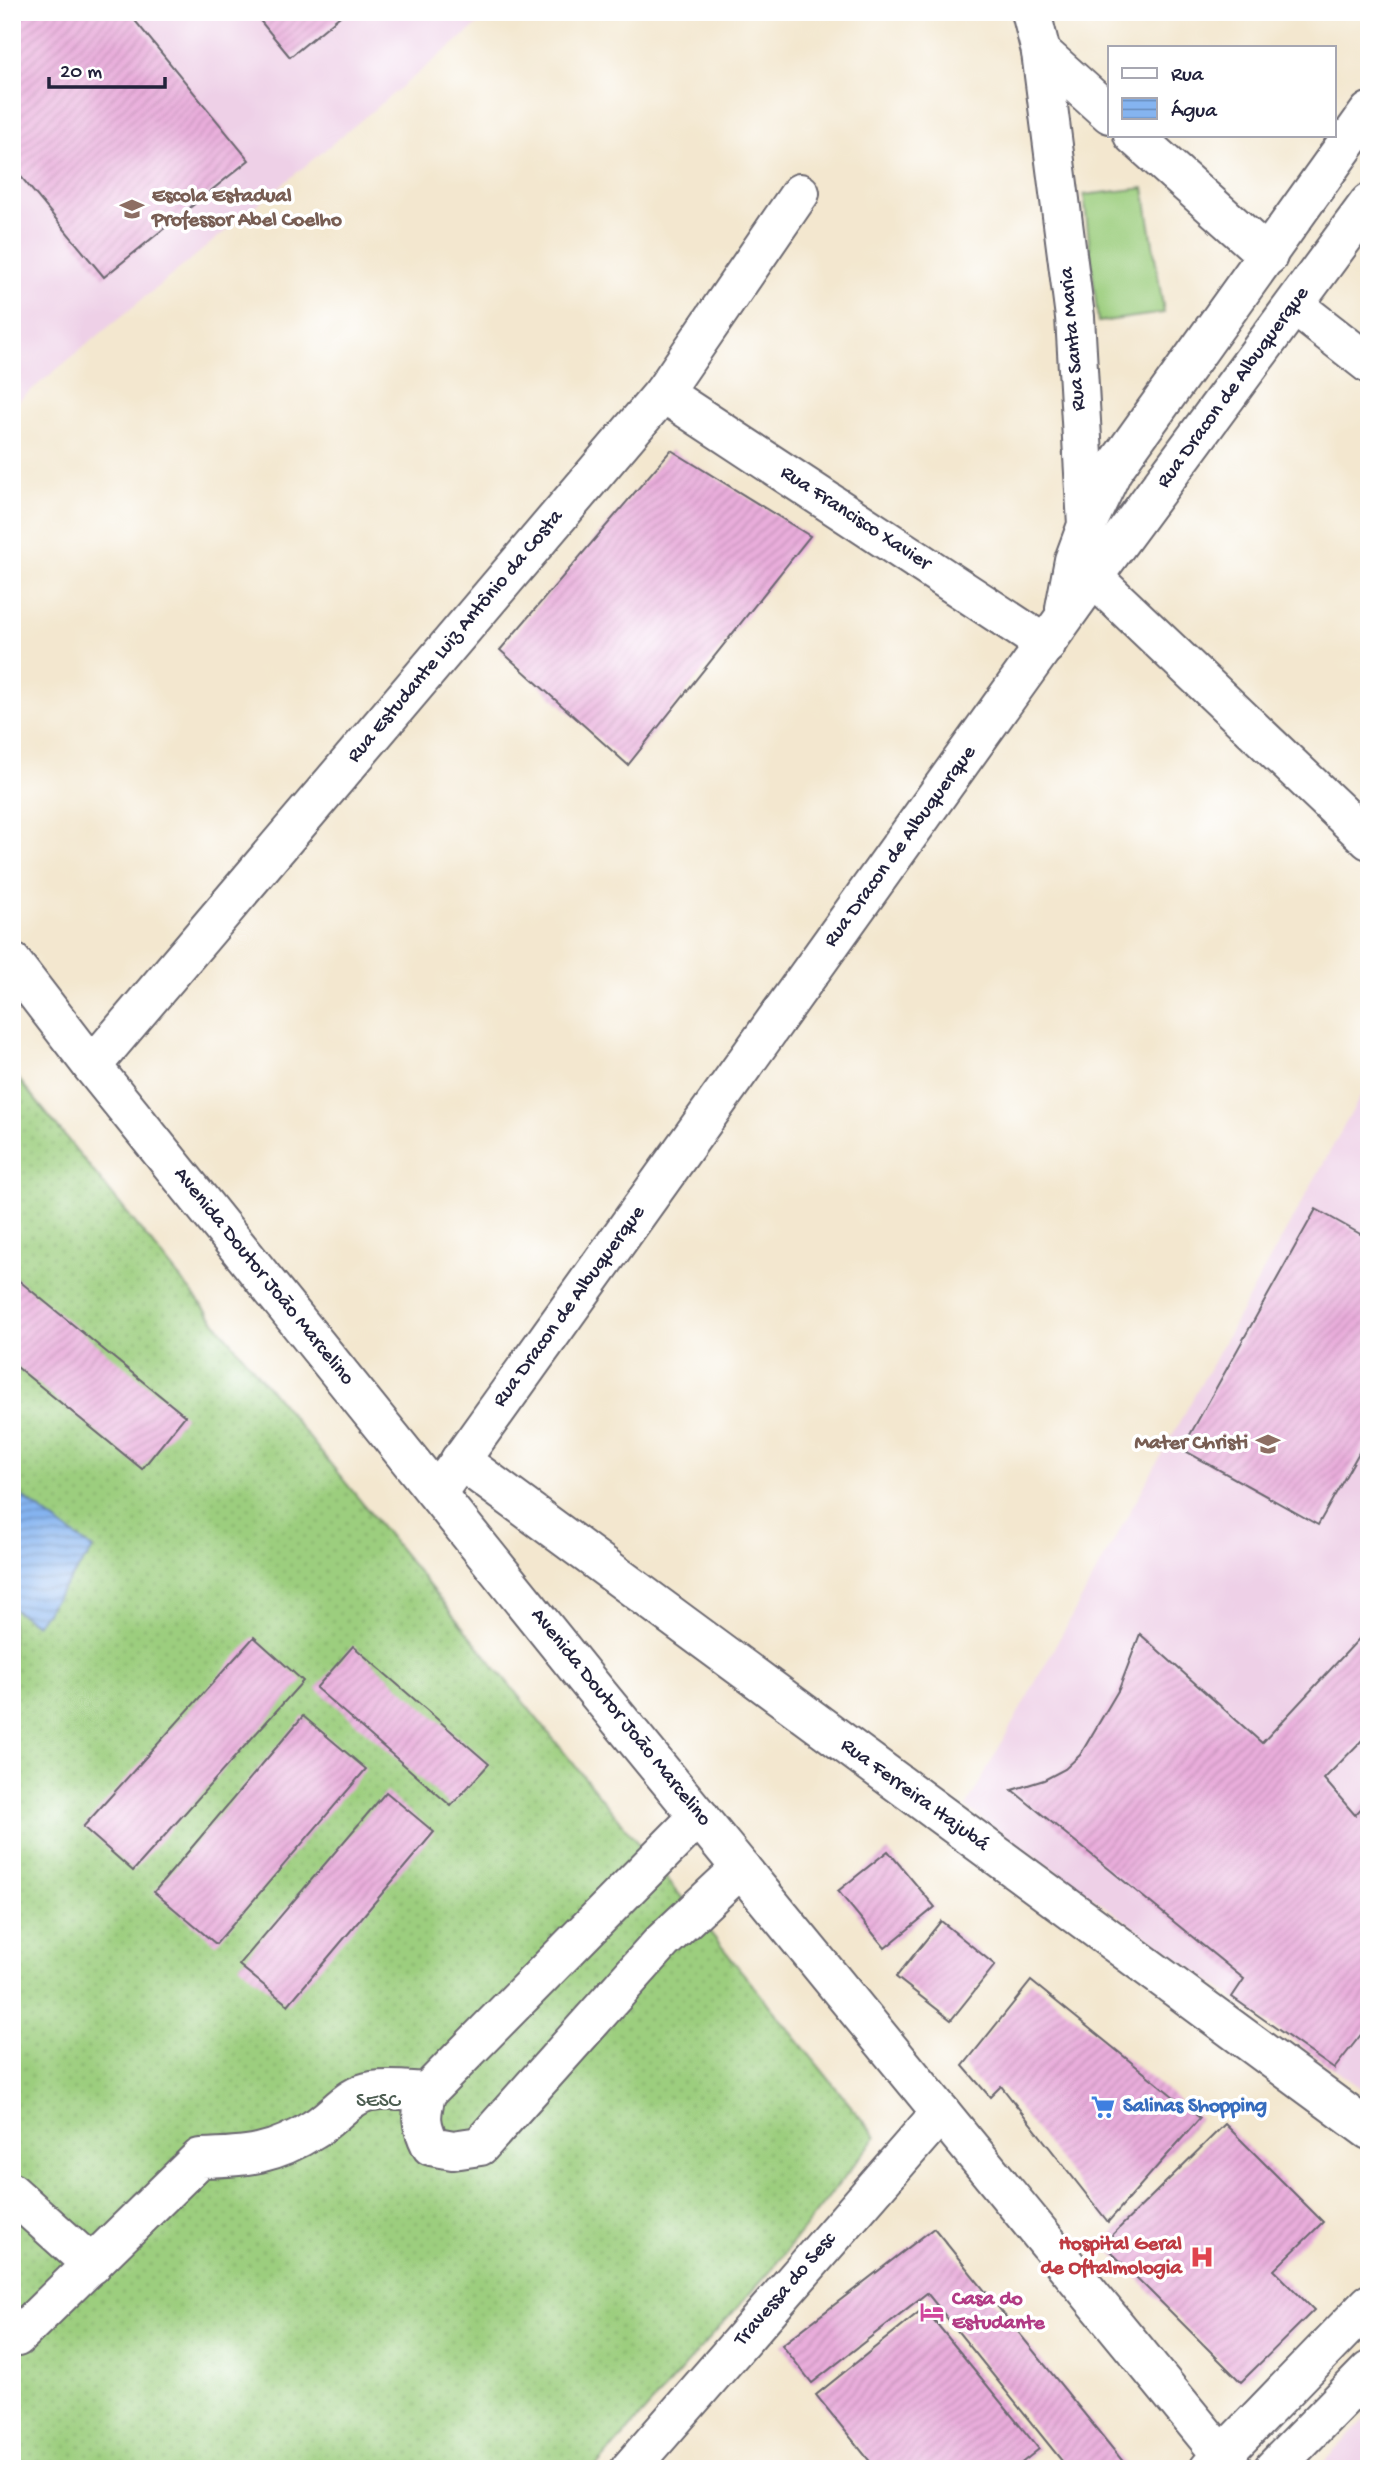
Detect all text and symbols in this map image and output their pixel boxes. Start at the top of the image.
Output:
scale bar [49,46,164,90]
legend [1108,46,1336,136]
text: 20 m [60,61,102,86]
text: Rua [1171,64,1205,89]
text: Água [1171,99,1218,125]
place label: Escola Estadual Professor Abel Coelho [151,185,342,234]
school or university icon: Escola Estadual Professor Abel Coelho [118,195,146,223]
street label: Rua Santa Maria [1055,265,1093,412]
street label: Rua Dracon de Albuquerque [1152,281,1316,494]
street label: Rua Francisco Xavier [775,461,936,578]
street label: Rua Estudante Luiz Antônio da Costa [343,504,570,769]
street label: Rua Dracon de Albuquerque [819,740,983,953]
street label: Avenida Doutor João Marcelino [167,1163,359,1391]
street label: Rua Dracon de Albuquerque [488,1200,652,1413]
school or university icon: Mater Christi [1254,1430,1282,1458]
place label: Mater Christi [1134,1432,1248,1457]
street label: Avenida Doutor João Marcelino [524,1604,716,1832]
street label: Rua Ferreira Itajubá [835,1734,994,1859]
park label: SESC [356,2090,402,2115]
supermarket icon: Salinas Shopping [1089,2093,1117,2121]
place label: Salinas Shopping [1123,2095,1267,2120]
street label: Travessa do Sesc [729,2227,843,2353]
place label: Hospital Geral de Oftalmologia [1040,2233,1183,2282]
hospital icon: Hospital Geral de Oftalmologia [1188,2243,1216,2271]
place label: Casa do Estudante [951,2288,1046,2337]
hotel icon: Casa do Estudante [918,2298,946,2326]

